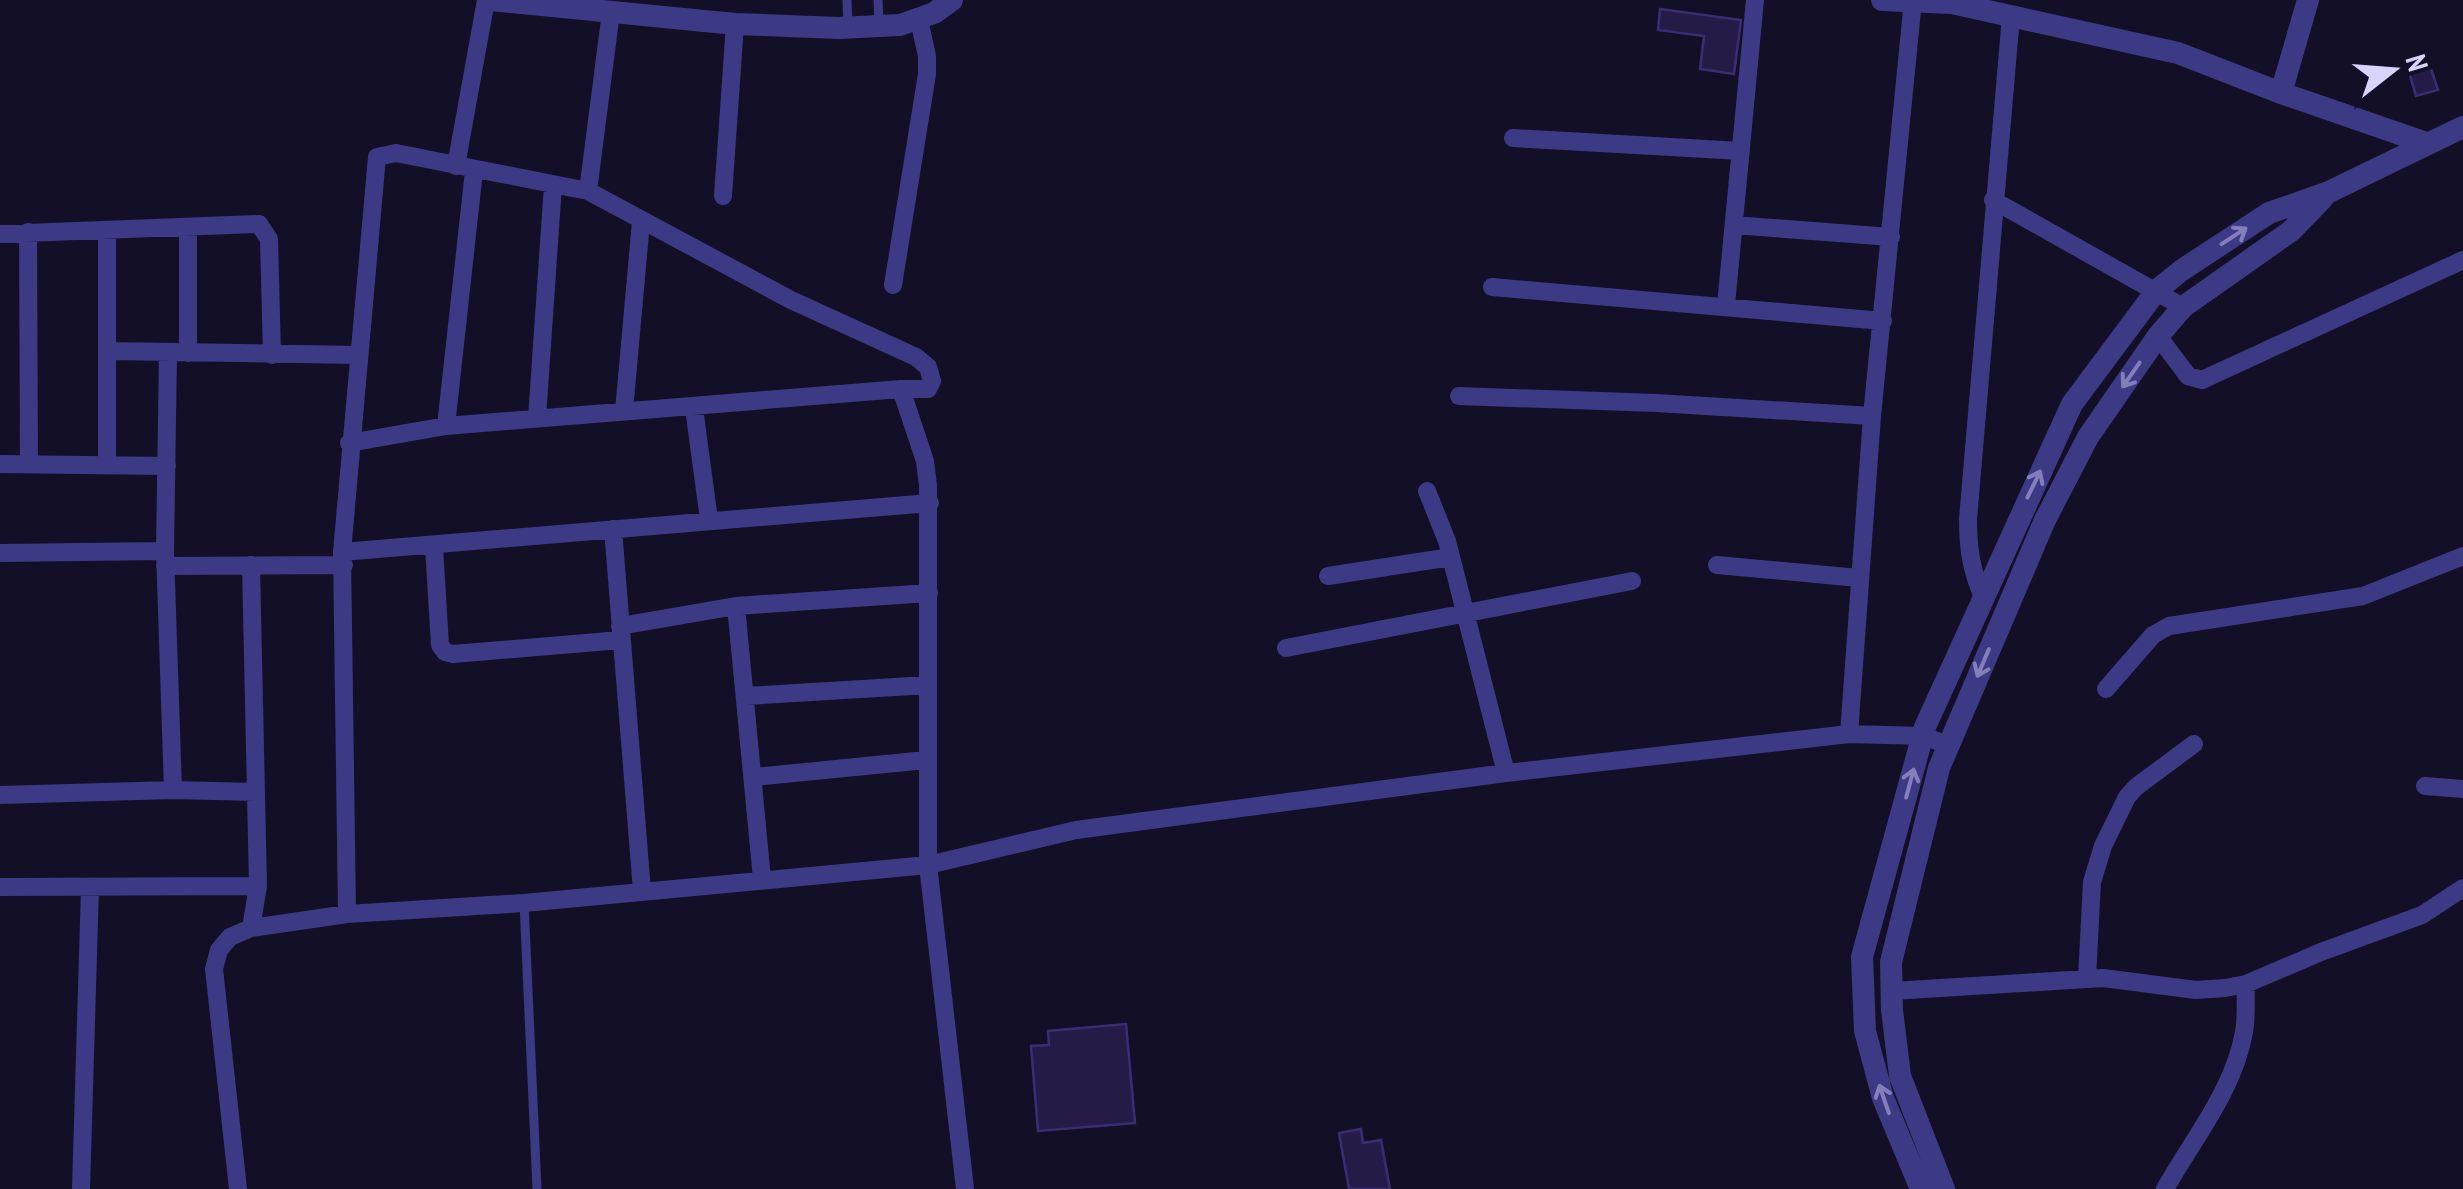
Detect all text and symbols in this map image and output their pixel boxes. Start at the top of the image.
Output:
north arrow [2343,20,2443,120]
text: N [2397,50,2437,75]
one-way arrow [2220,225,2248,246]
one-way arrow [2121,361,2142,388]
one-way arrow [2025,469,2044,499]
one-way arrow [1973,647,1991,678]
one-way arrow [1901,768,1920,799]
one-way arrow [1874,1083,1892,1115]

